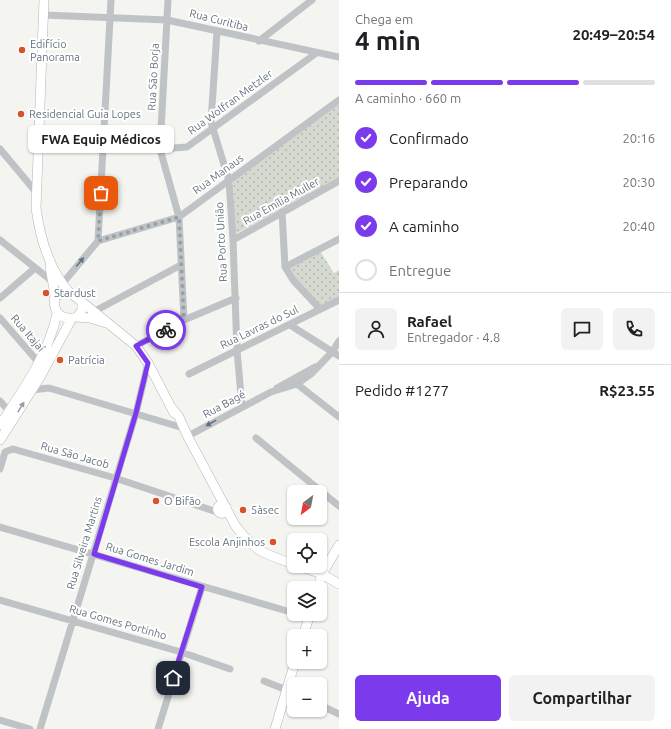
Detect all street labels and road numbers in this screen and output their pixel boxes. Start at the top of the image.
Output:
street label: Rua Curitiba [188,7,250,33]
street label: Rua São Borja [145,43,161,111]
street label: Rua Wolfran Metzler [185,67,275,137]
street label: Rua Manaus [190,152,246,196]
street label: Rua Emília Muller [241,175,322,227]
street label: Rua Porto União [213,202,229,282]
street label: Rua Lavras do Sul [218,303,300,351]
street label: Rua Itajaí [9,312,48,354]
street label: Rua Bagé [201,388,247,420]
street label: Rua São Jacob [39,439,111,471]
street label: Rua Silveira Martins [64,495,104,591]
street label: Rua Gomes Jardim [104,540,196,578]
street label: Rua Gomes Portinho [68,602,168,642]

